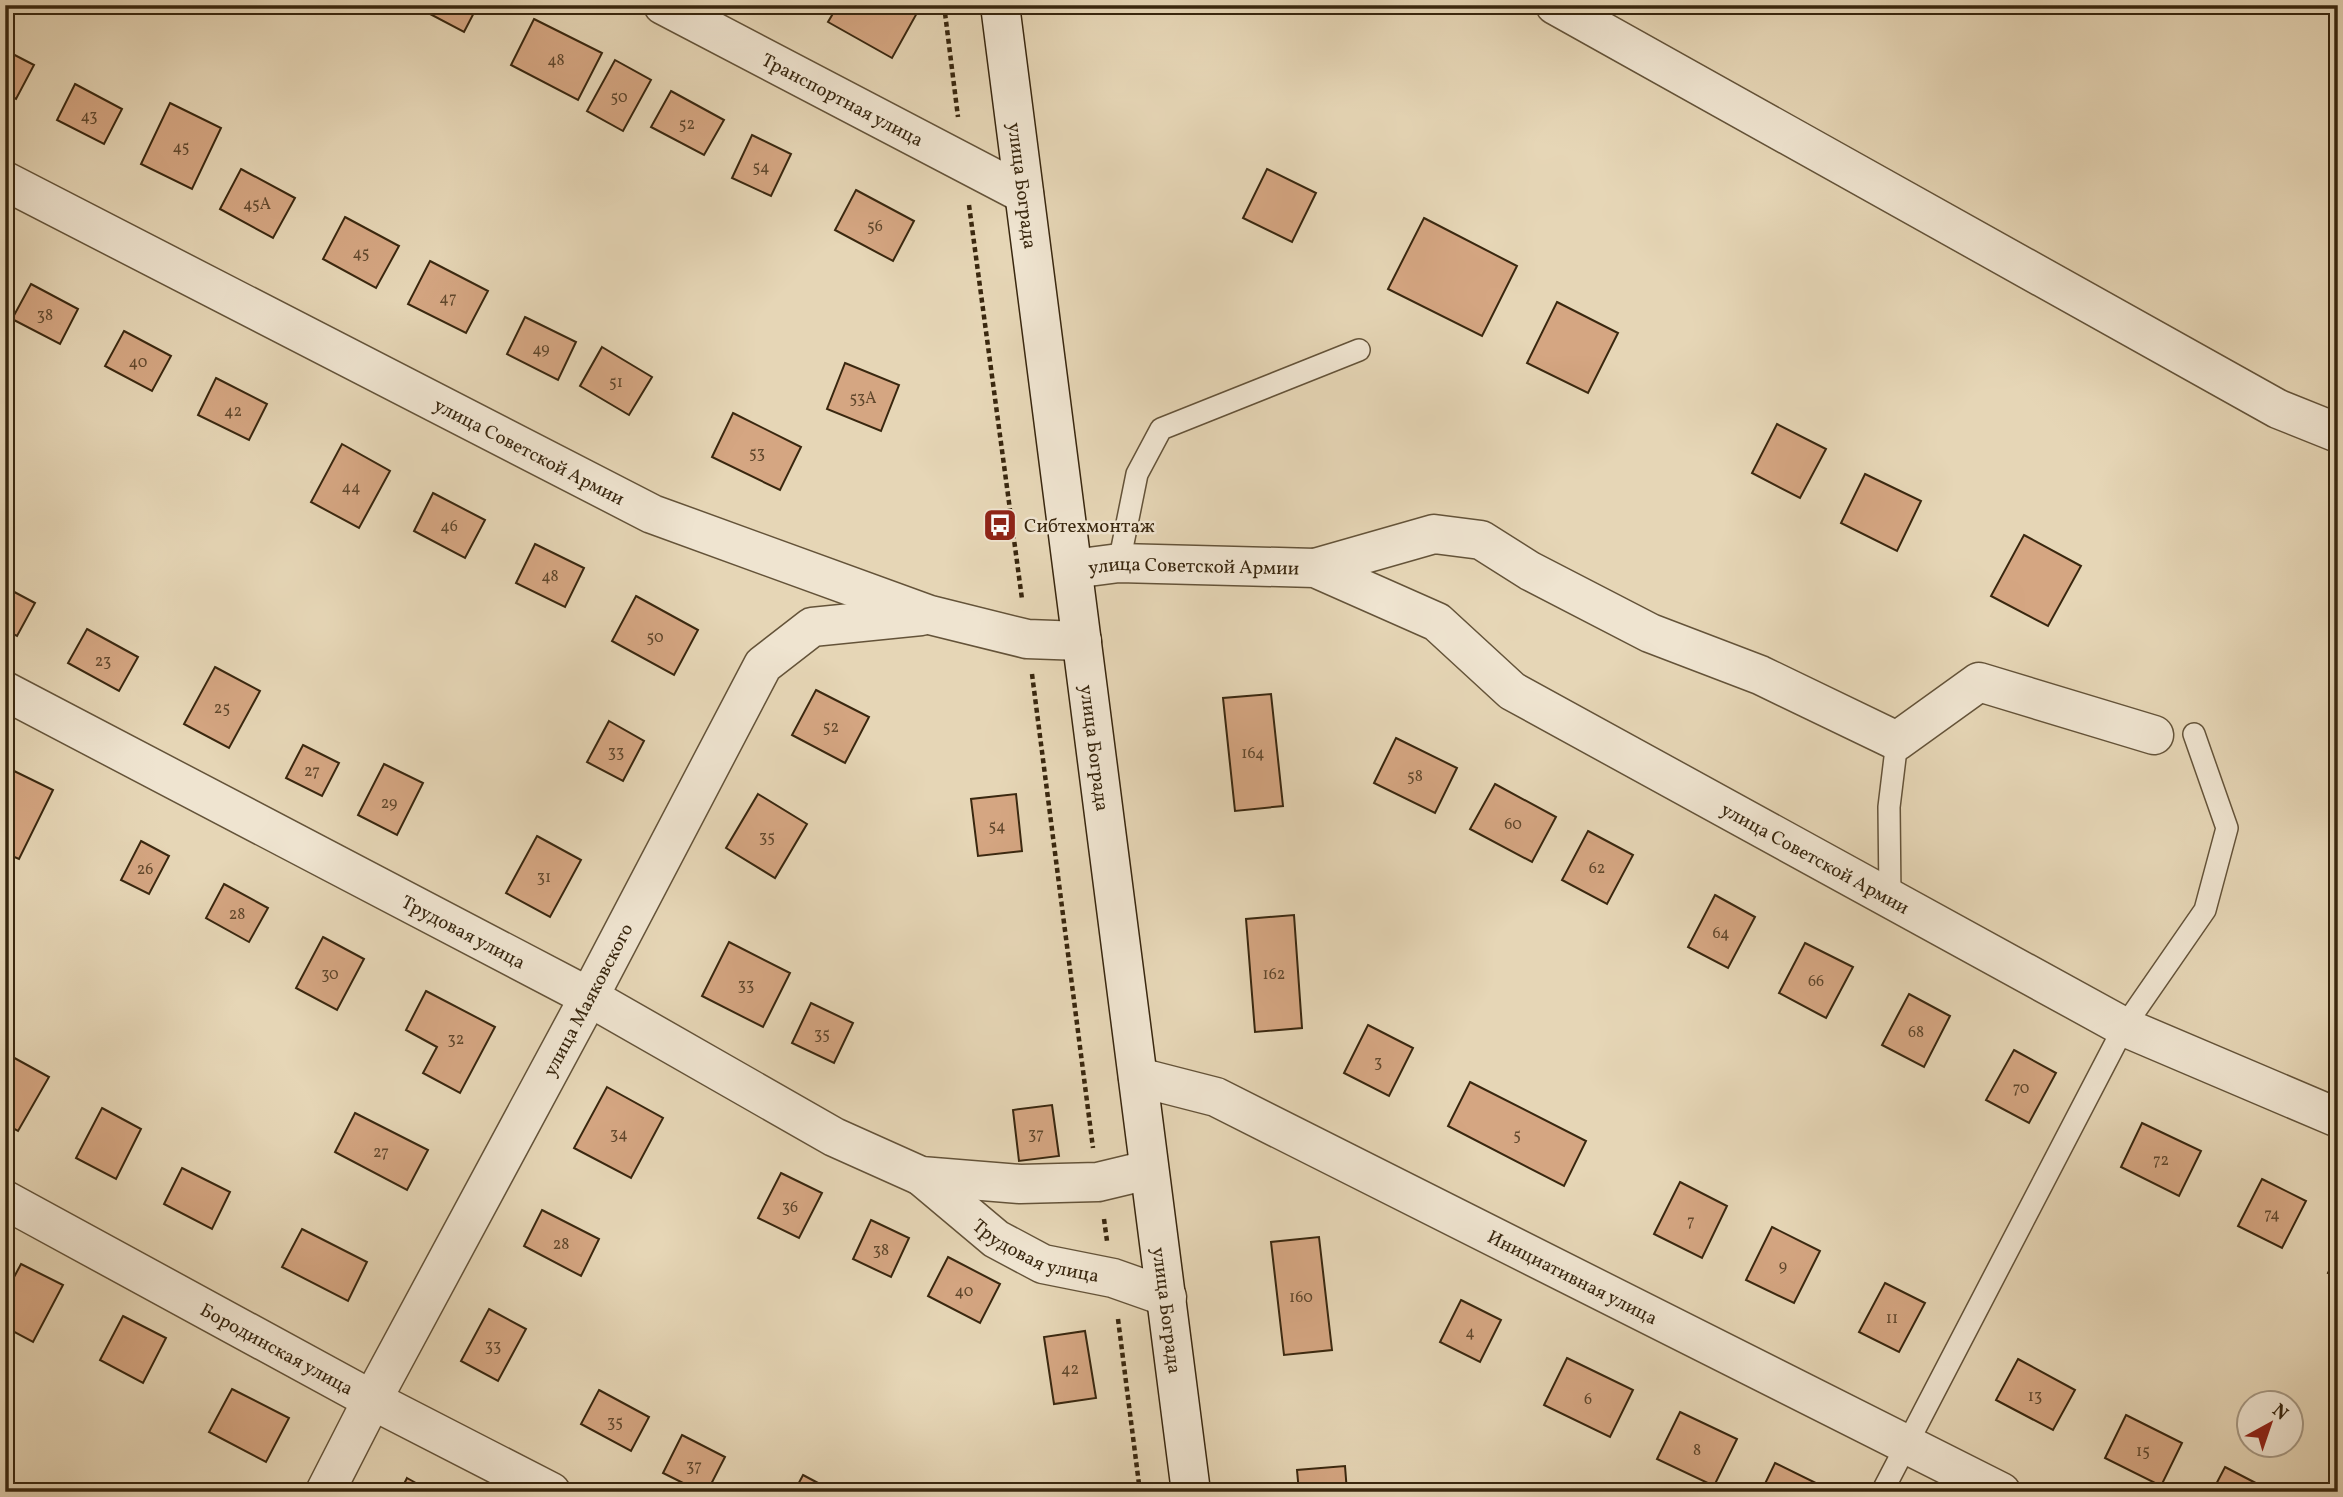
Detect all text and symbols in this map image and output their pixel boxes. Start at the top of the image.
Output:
street label: Транспортная улица [756,48,927,154]
house number: 48 [547,50,565,72]
house number: 50 [611,87,628,109]
house number: 43 [80,106,98,128]
house number: 52 [679,114,695,136]
street label: улица Бограда [1000,121,1042,251]
house number: 45 [173,137,189,159]
house number: 54 [752,157,770,179]
house number: 45А [243,194,271,216]
house number: 56 [867,216,883,238]
house number: 45 [353,243,369,265]
house number: 47 [439,288,457,310]
house number: 38 [37,305,53,327]
house number: 49 [532,339,550,361]
house number: 40 [129,352,147,374]
house number: 51 [609,372,623,394]
house number: 53А [849,388,877,410]
street label: улица Советской Армии [429,393,629,513]
house number: 42 [224,401,242,423]
house number: 53 [749,443,765,465]
house number: 44 [341,477,361,499]
bus stop icon: Сибтехмонтаж [981,506,1019,544]
place label: Сибтехмонтаж [1024,514,1155,540]
house number: 46 [440,516,458,538]
street label: улица Советской Армии [1087,552,1300,583]
house number: 48 [541,566,559,588]
house number: 50 [647,627,664,649]
house number: 23 [95,651,111,673]
street label: улица Бограда [1072,683,1114,813]
house number: 25 [214,698,230,720]
house number: 52 [823,717,839,739]
house number: 33 [608,742,624,764]
house number: 164 [1241,743,1265,765]
house number: 27 [304,761,320,783]
house number: 58 [1407,766,1423,788]
house number: 29 [381,793,397,815]
street label: улица Советской Армии [1716,797,1913,922]
house number: 60 [1504,814,1522,836]
house number: 54 [988,816,1006,838]
house number: 35 [759,827,775,849]
house number: 62 [1589,858,1605,880]
house number: 26 [137,859,153,881]
house number: 31 [537,867,551,889]
street label: Трудовая улица [396,890,530,976]
house number: 28 [229,904,245,926]
street label: улица Маяковского [538,919,640,1082]
house number: 64 [1712,923,1730,945]
house number: 30 [321,964,339,986]
house number: 162 [1263,964,1285,986]
house number: 66 [1808,971,1824,993]
house number: 33 [738,975,754,997]
house number: 68 [1908,1022,1924,1044]
house number: 35 [814,1024,830,1046]
house number: 32 [448,1029,464,1051]
house number: 3 [1374,1052,1382,1074]
house number: 70 [2013,1078,2029,1100]
house number: 34 [610,1124,628,1146]
house number: 37 [1028,1124,1044,1146]
house number: 5 [1513,1125,1521,1147]
house number: 27 [373,1142,389,1164]
house number: 72 [2153,1150,2169,1172]
house number: 36 [782,1197,798,1219]
house number: 74 [2264,1204,2280,1226]
house number: 7 [1687,1211,1695,1233]
street label: Трудовая улица [966,1214,1101,1290]
street label: Инициативная улица [1482,1225,1661,1332]
house number: 28 [553,1234,569,1256]
house number: 38 [873,1240,889,1262]
street label: улица Бограда [1145,1246,1187,1375]
house number: 9 [1779,1256,1787,1278]
house number: 40 [955,1281,973,1303]
house number: 160 [1289,1287,1313,1309]
street label: Бородинская улица [195,1298,358,1402]
house number: 11 [1886,1308,1898,1330]
house number: 4 [1465,1322,1475,1344]
house number: 33 [485,1336,501,1358]
house number: 42 [1061,1359,1079,1381]
house number: 13 [2028,1386,2042,1408]
north arrow [2234,1388,2304,1458]
house number: 6 [1584,1389,1592,1411]
text: N [2266,1398,2293,1427]
house number: 35 [607,1412,623,1434]
house number: 8 [1693,1440,1701,1462]
house number: 15 [2136,1441,2150,1463]
house number: 37 [686,1456,702,1478]

